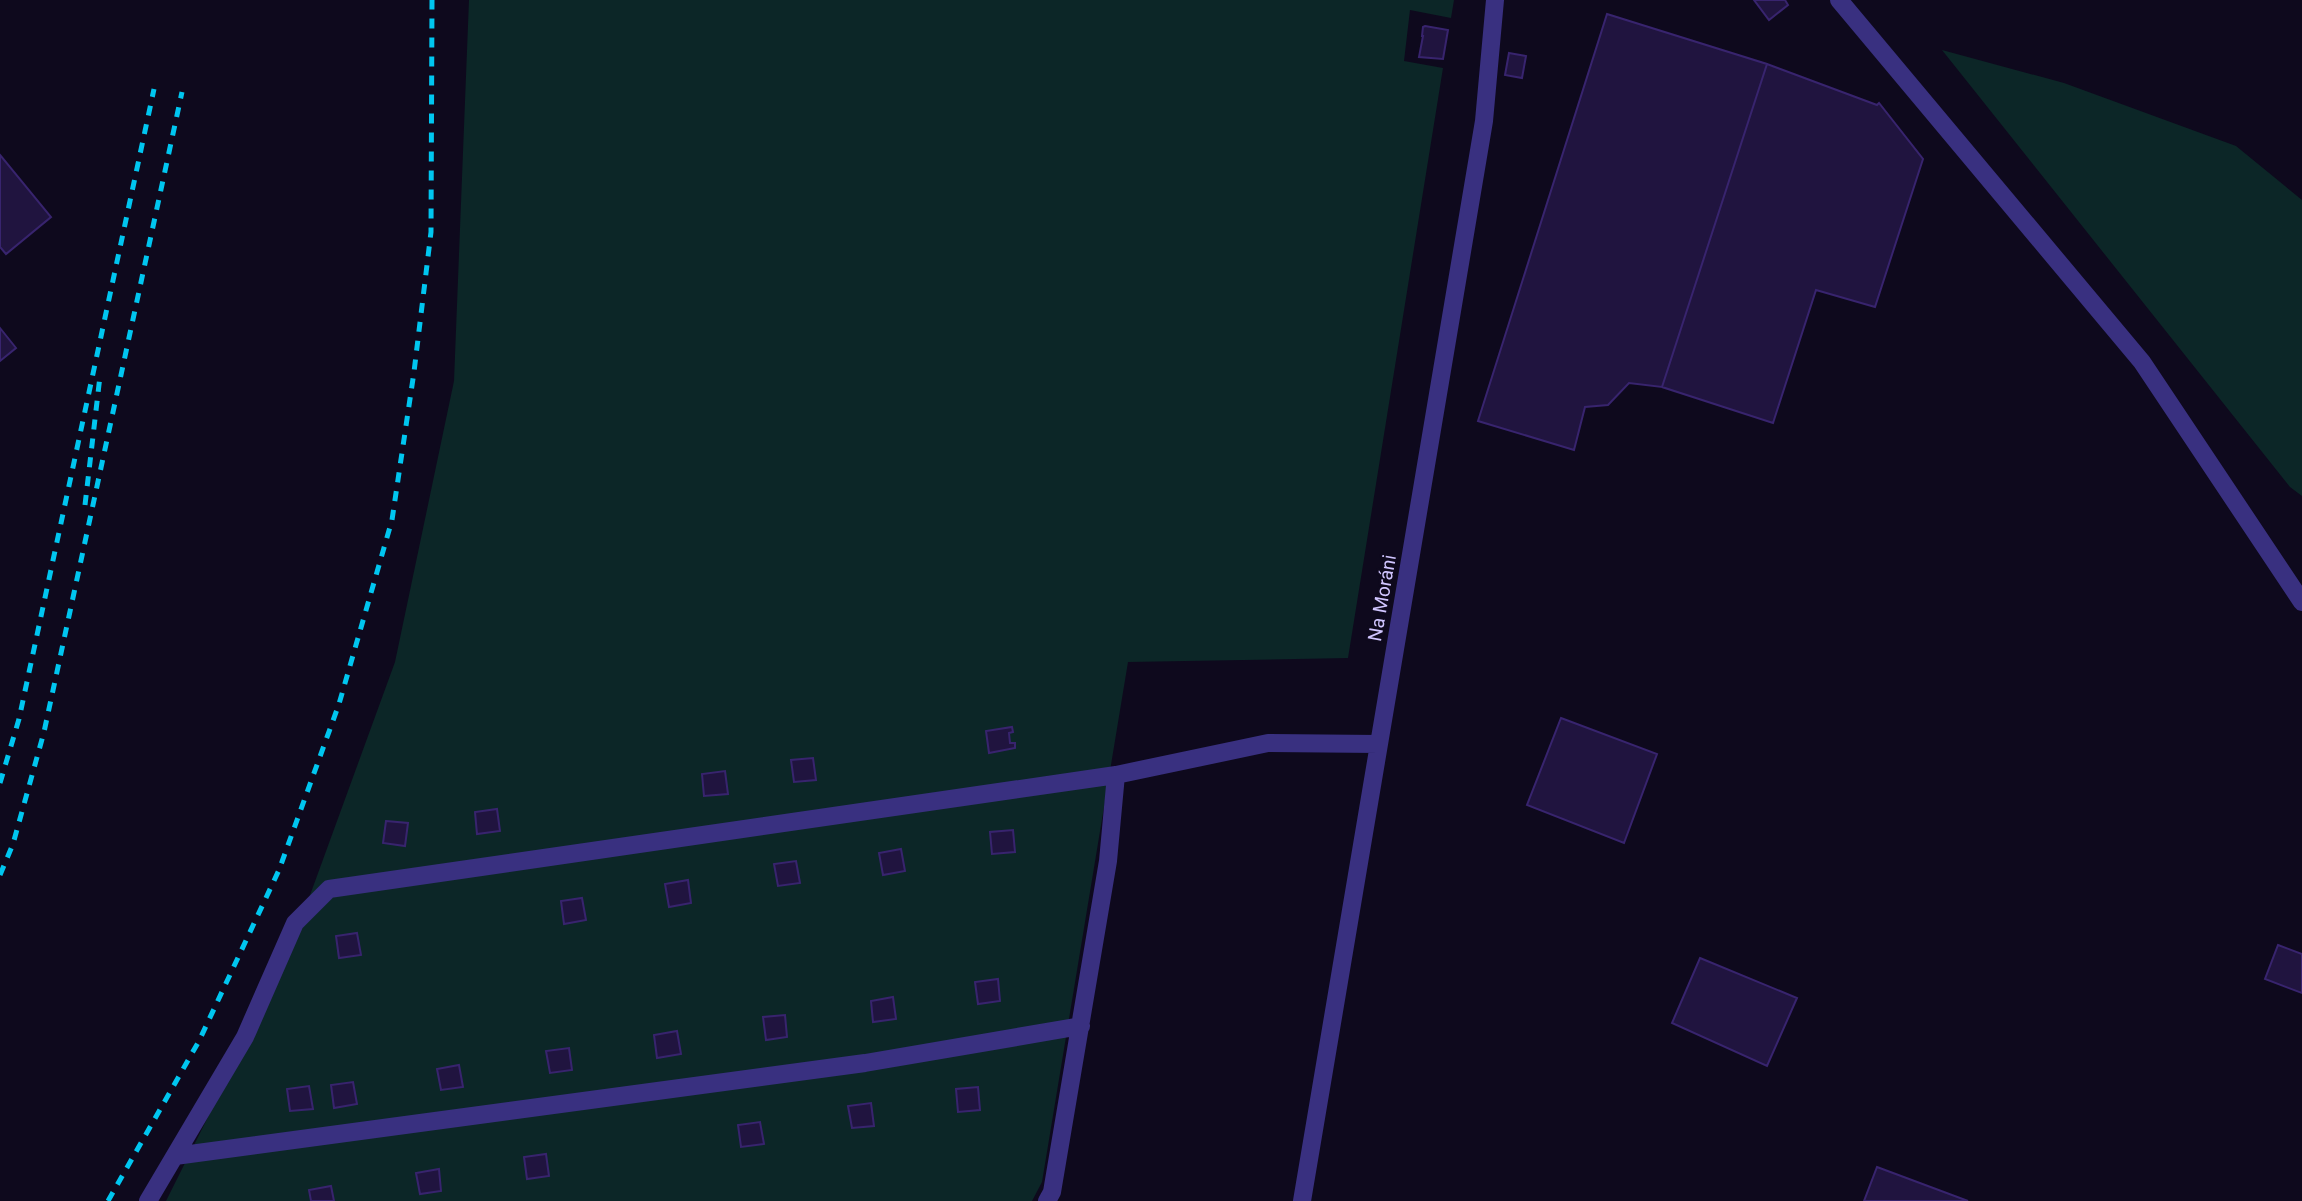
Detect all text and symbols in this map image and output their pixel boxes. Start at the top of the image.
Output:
street label: Na Moráni [1363,553,1401,643]

